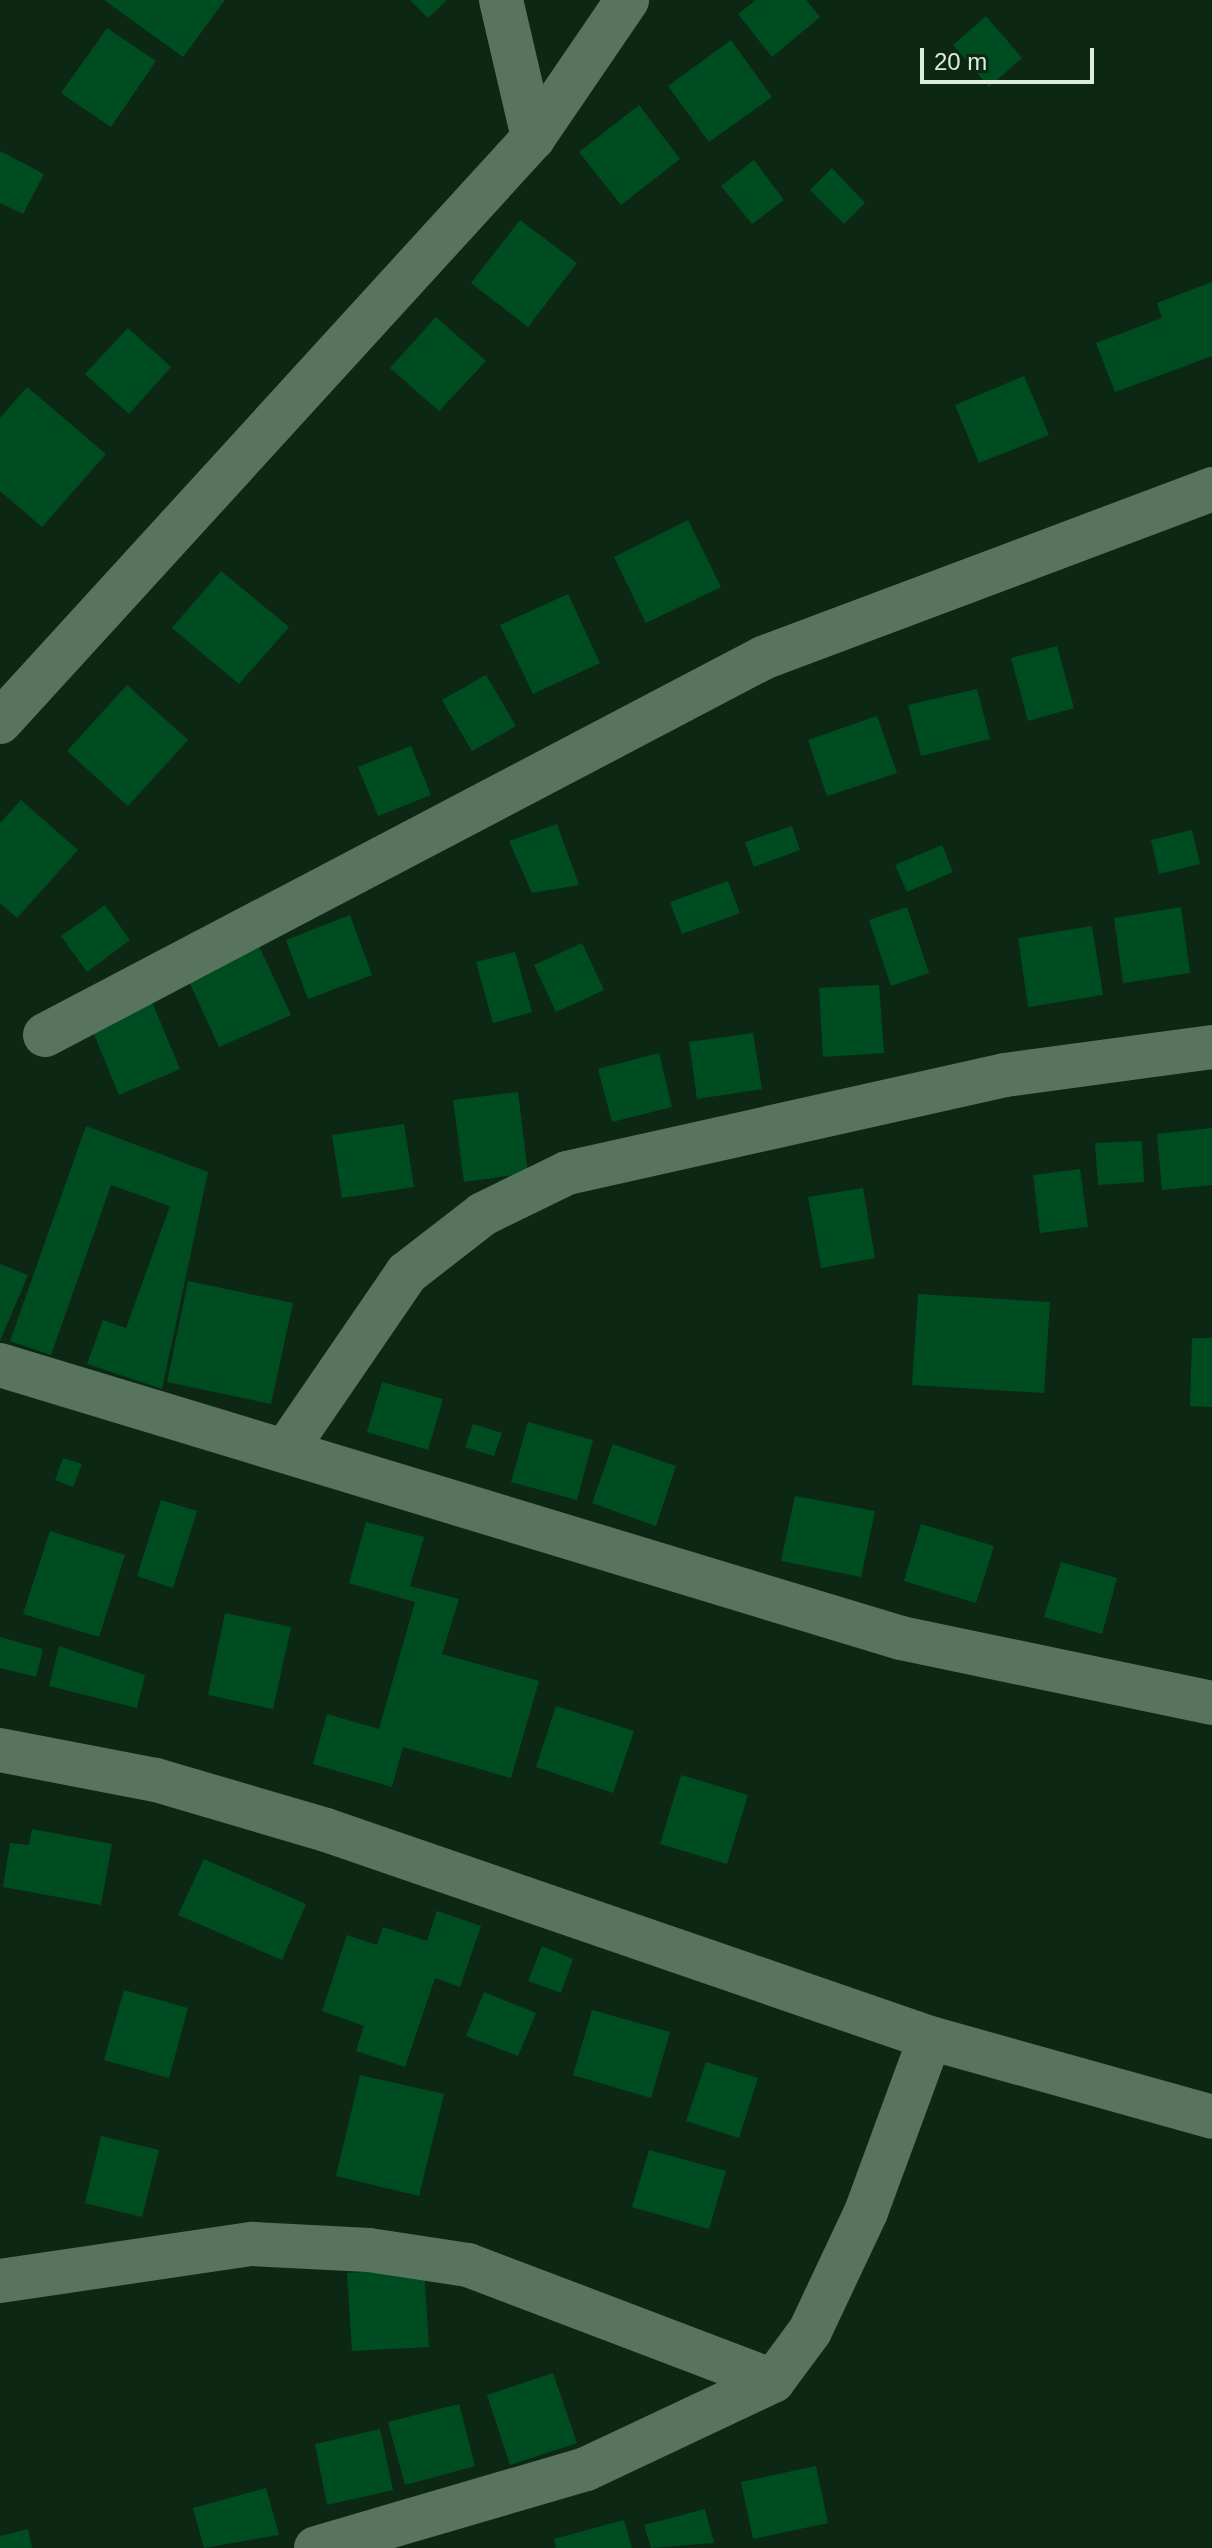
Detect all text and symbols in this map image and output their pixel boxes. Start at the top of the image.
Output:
scale bar [924,32,1098,82]
text: 20 m [934,48,987,75]

